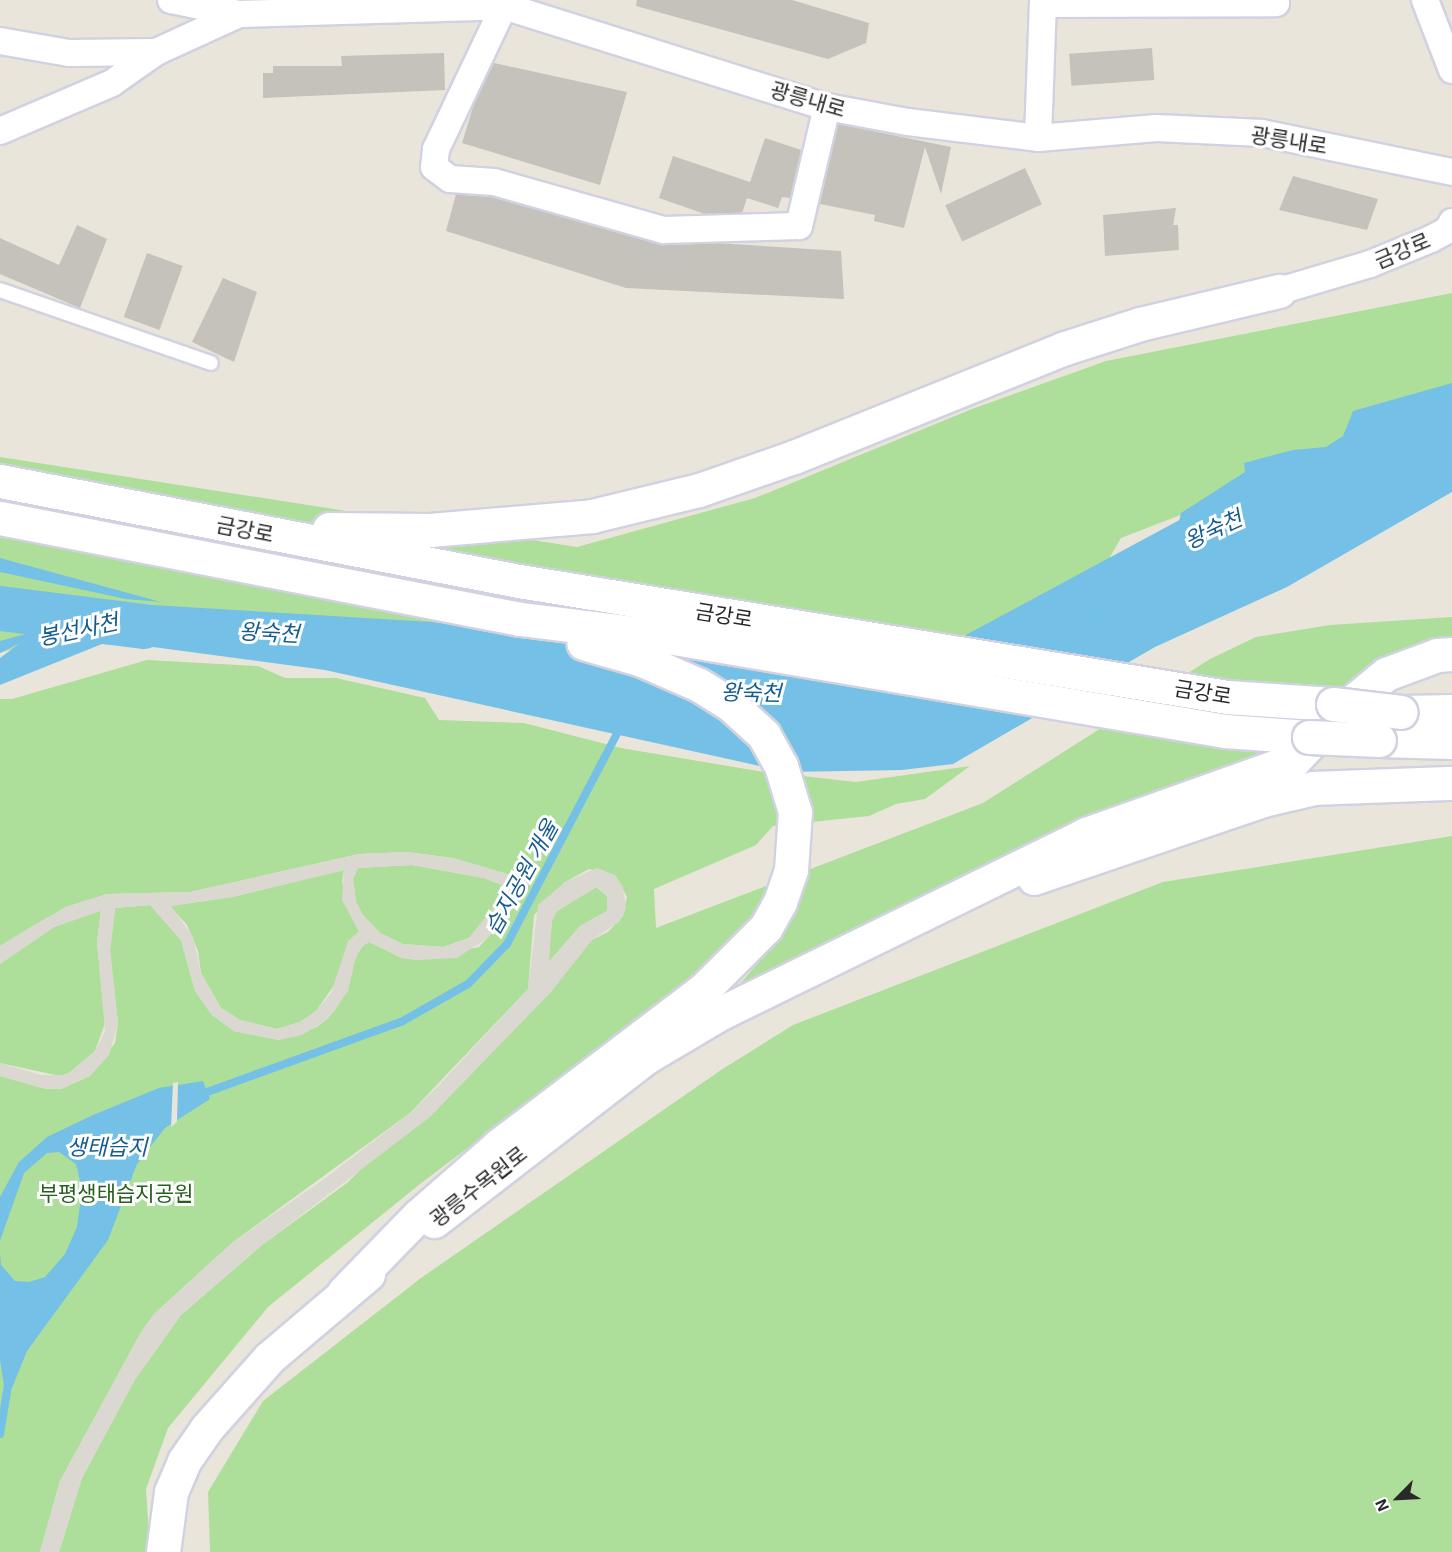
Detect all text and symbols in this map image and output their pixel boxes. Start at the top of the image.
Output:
street label: 광릉내로 [767,76,849,122]
street label: 광릉내로 [1249,122,1329,158]
street label: 금강로 [1370,227,1434,273]
water label: 왕숙천 [1180,504,1246,554]
street label: 금강로 [214,511,276,547]
street label: 금강로 [693,598,755,632]
water label: 봉선사천 [36,608,120,650]
water label: 왕숙천 [238,617,300,647]
street label: 금강로 [1172,675,1234,709]
water label: 왕숙천 [720,678,782,706]
water label: 습지공원 개울 [479,815,563,939]
water label: 생태습지 [67,1134,147,1160]
street label: 광릉수목원로 [425,1140,531,1232]
park label: 부평생태습지공원 [39,1180,193,1206]
north arrow [1368,1468,1428,1528]
text: N [1370,1496,1392,1515]

